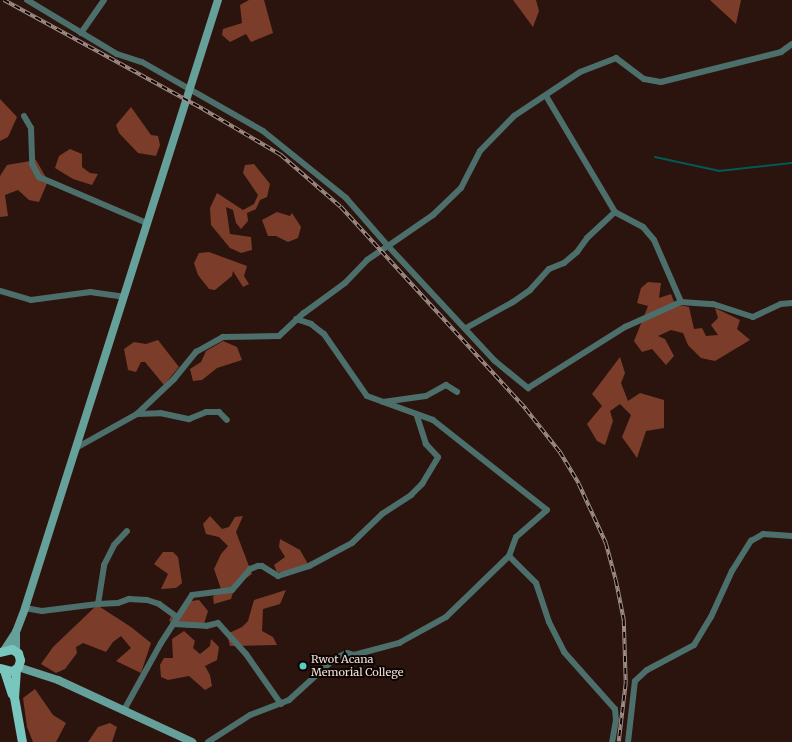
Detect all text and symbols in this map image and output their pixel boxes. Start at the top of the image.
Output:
place label: Rwot Acana Memorial College [311,653,404,679]
marker: Rwot Acana Memorial College [298,661,308,671]

